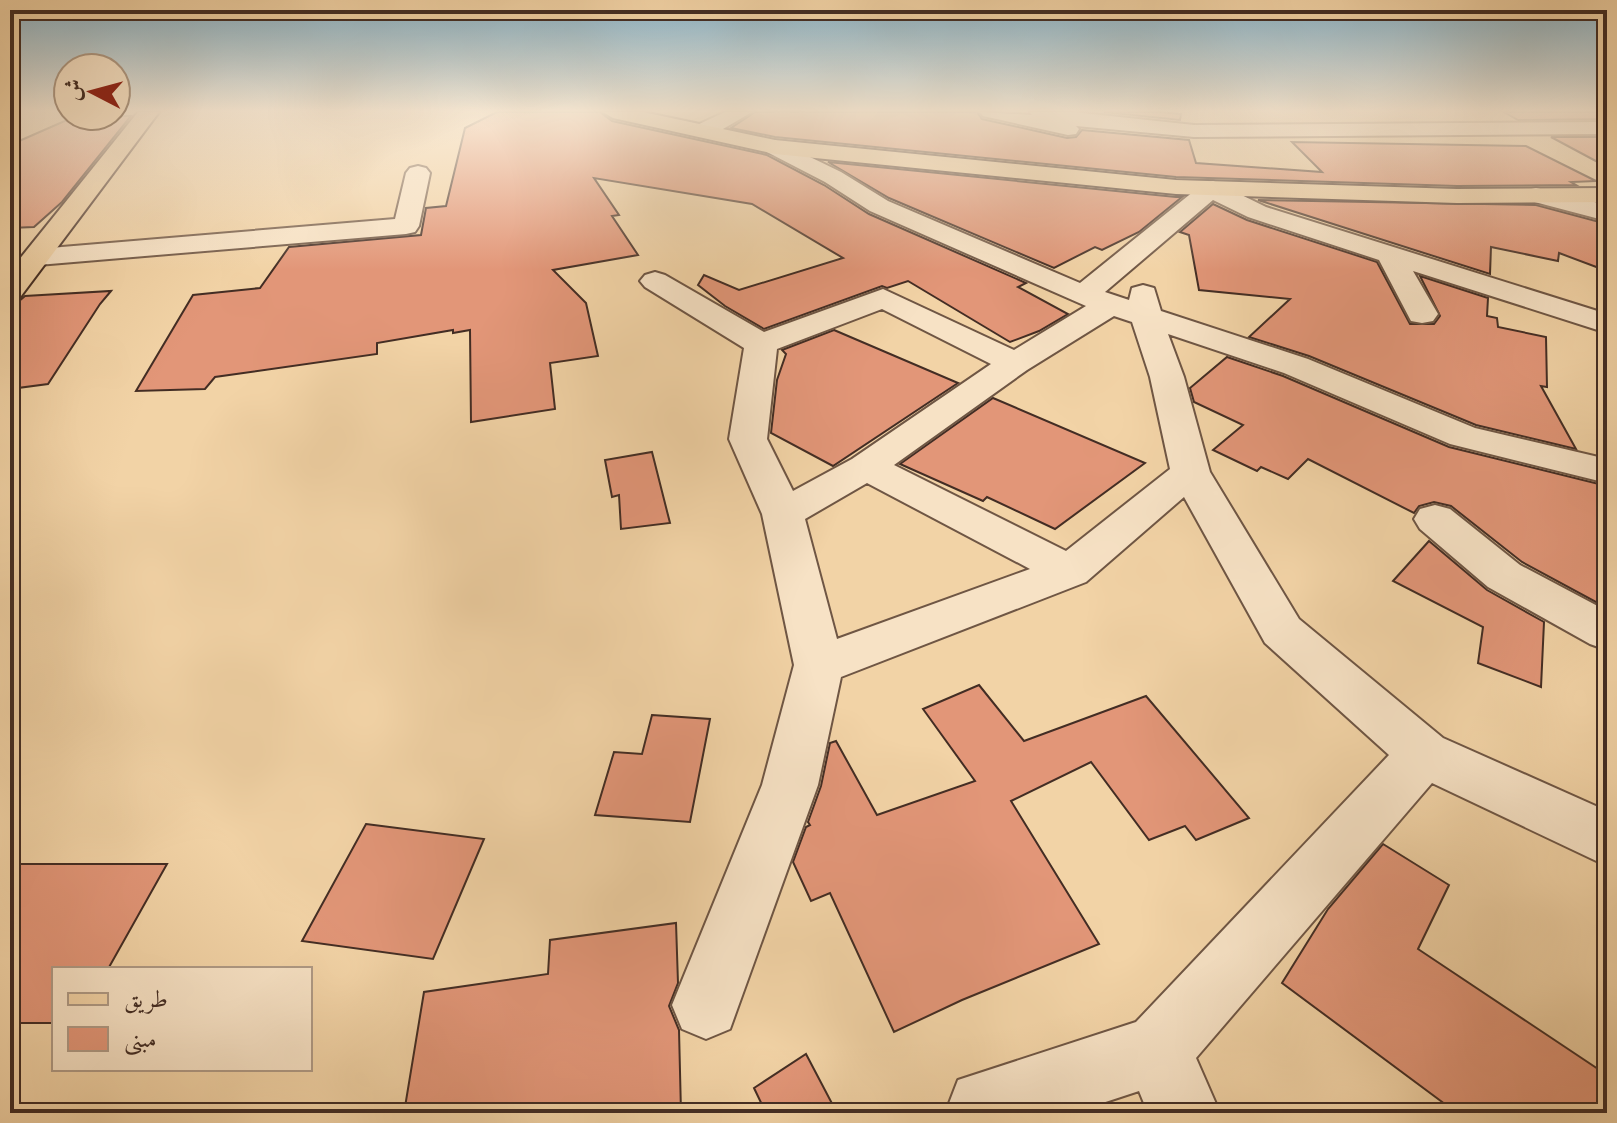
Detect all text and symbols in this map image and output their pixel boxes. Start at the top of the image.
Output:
north arrow [52,52,132,132]
text: ش [57,78,89,102]
legend [52,967,312,1071]
text: طريق [124,983,168,1016]
text: مبنى [124,1023,157,1056]

